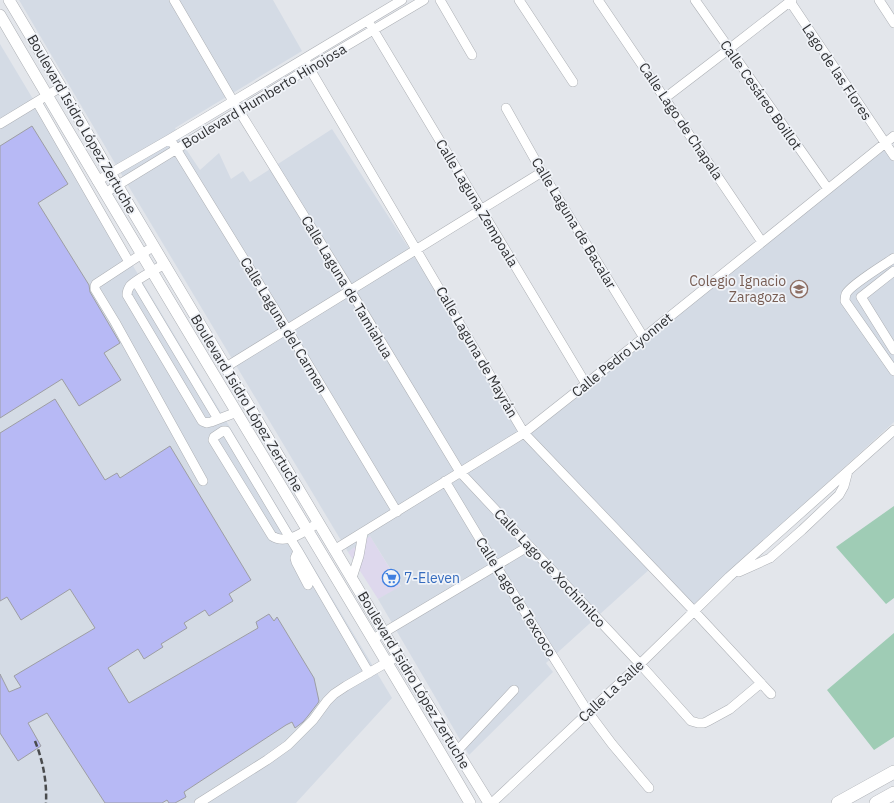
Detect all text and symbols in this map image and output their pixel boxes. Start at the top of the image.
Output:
street label: Lago de las Flores [798,20,876,124]
street label: Boulevard Isidro López Zertuche [23,31,141,217]
street label: Calle Cesáreo Boillot [716,37,806,154]
street label: Boulevard Humberto Hinojosa [178,39,350,152]
street label: Calle Lago de Chapala [635,59,727,184]
street label: Calle Laguna Zempoala [432,136,523,271]
street label: Calle Laguna de Bacalar [528,154,620,292]
street label: Calle Laguna de Tamiahua [297,212,397,362]
street label: Calle Laguna del Carmen [236,254,332,396]
place label: Colegio Ignacio Zaragoza [689,272,787,306]
school or university icon: Colegio Ignacio Zaragoza [789,279,809,299]
street label: Calle Laguna de Mayrán [432,283,522,421]
street label: Calle Pedro Lyonnet [568,309,676,401]
street label: Boulevard Isidro López Zertuche [187,311,307,495]
street label: Calle Lago de Xochimilco [490,505,610,631]
street label: Calle Lago de Texcoco [472,534,560,660]
supermarket icon: 7-Eleven [381,568,401,588]
place label: 7-Eleven [404,569,460,587]
street label: Boulevard Isidro López Zertuche [354,588,474,772]
street label: Calle La Salle [574,656,648,726]

